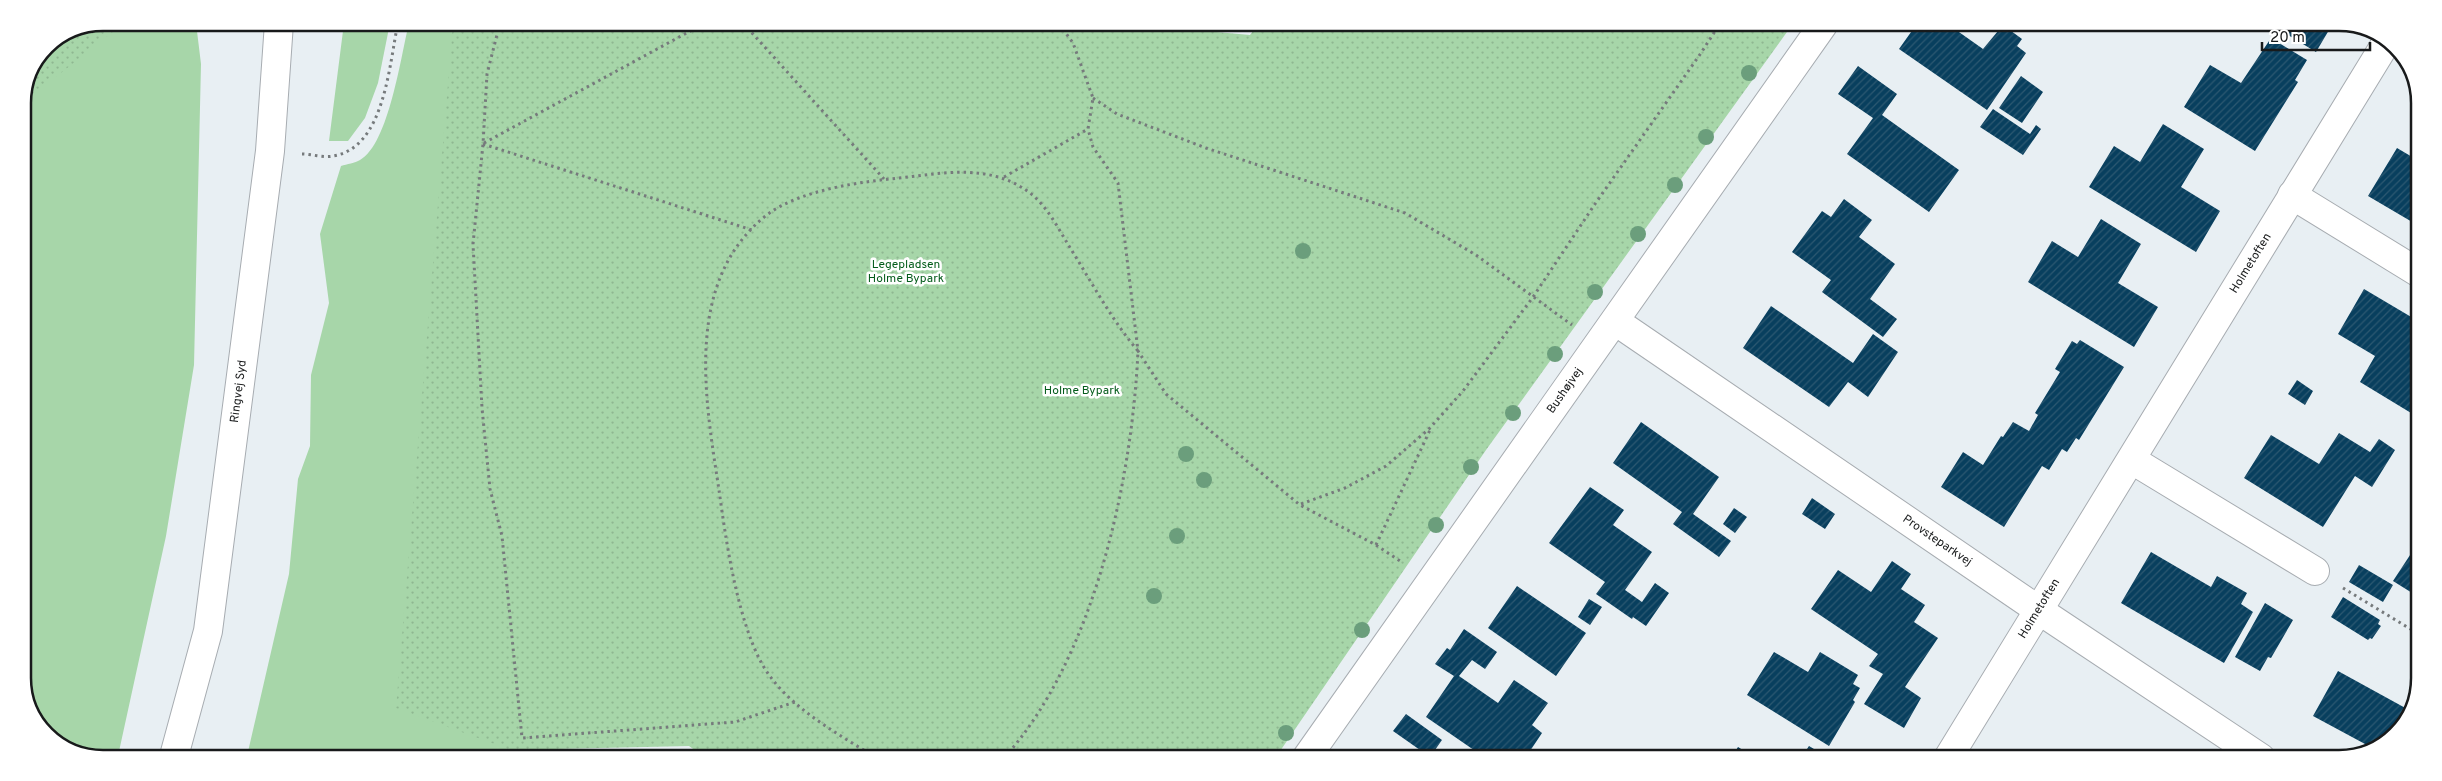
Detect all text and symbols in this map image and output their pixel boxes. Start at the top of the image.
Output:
scale bar [2262,20,2370,52]
text: 20 m [2270,29,2305,48]
street label: Holmetoften [2226,230,2276,297]
park label: Legepladsen Holme Bypark [868,257,944,287]
street label: Ringvej Syd [227,359,251,424]
street label: Bushøjvej [1543,365,1587,417]
park label: Holme Bypark [1044,383,1120,399]
street label: Provsteparkvej [1899,511,1975,570]
street label: Holmetoften [2015,576,2064,642]

